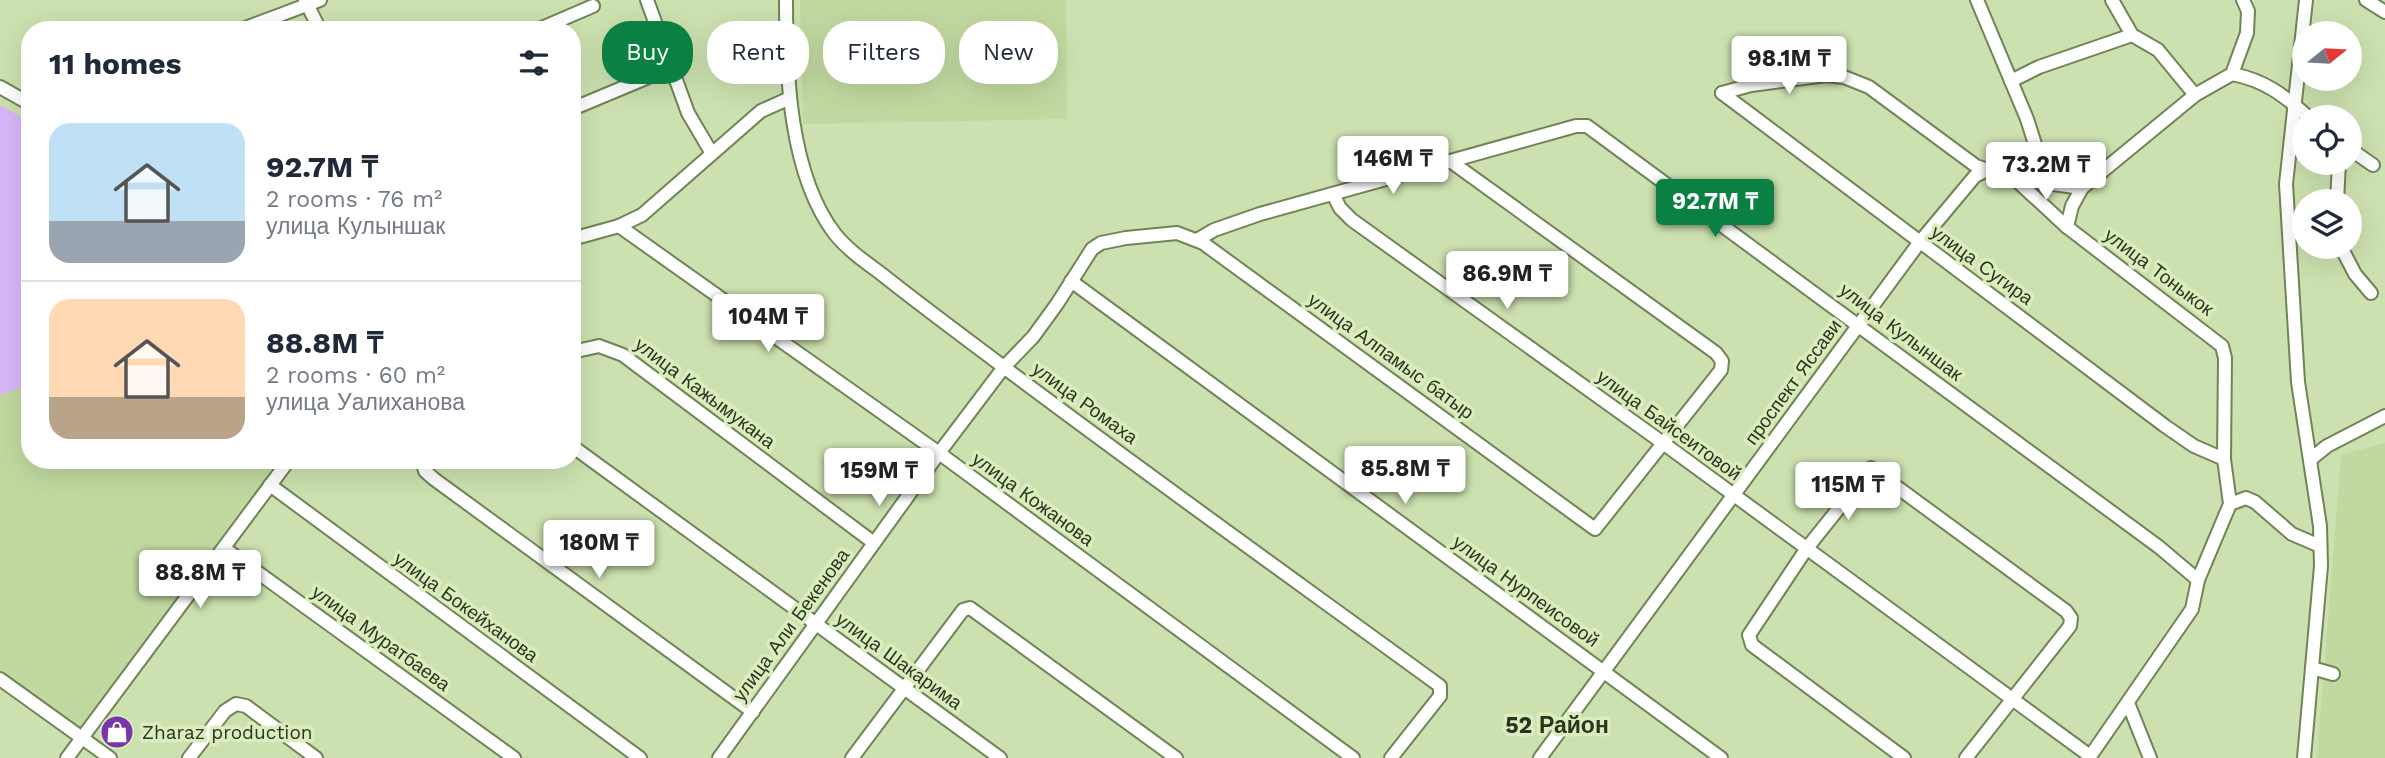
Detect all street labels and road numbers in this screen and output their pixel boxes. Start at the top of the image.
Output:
street label: улица Сугира [1926,220,2038,310]
street label: улица Тоныкок [2100,223,2219,321]
street label: улица Кулыншак [1835,278,1968,386]
street label: улица Алпамыс батыр [1304,288,1478,424]
street label: проспект Яссави [1740,315,1846,449]
street label: улица Кажымукана [630,333,780,454]
street label: улица Ромаха [1028,357,1143,449]
street label: улица Байсеитовой [1592,365,1746,485]
street label: улица Кожанова [968,447,1099,551]
street label: улица Нурпеисовой [1448,530,1604,652]
street label: улица Али Бекенова [728,544,854,706]
street label: улица Бокейханова [389,547,543,667]
street label: улица Муратбаева [307,580,455,696]
street label: улица Шакарима [831,607,967,715]

